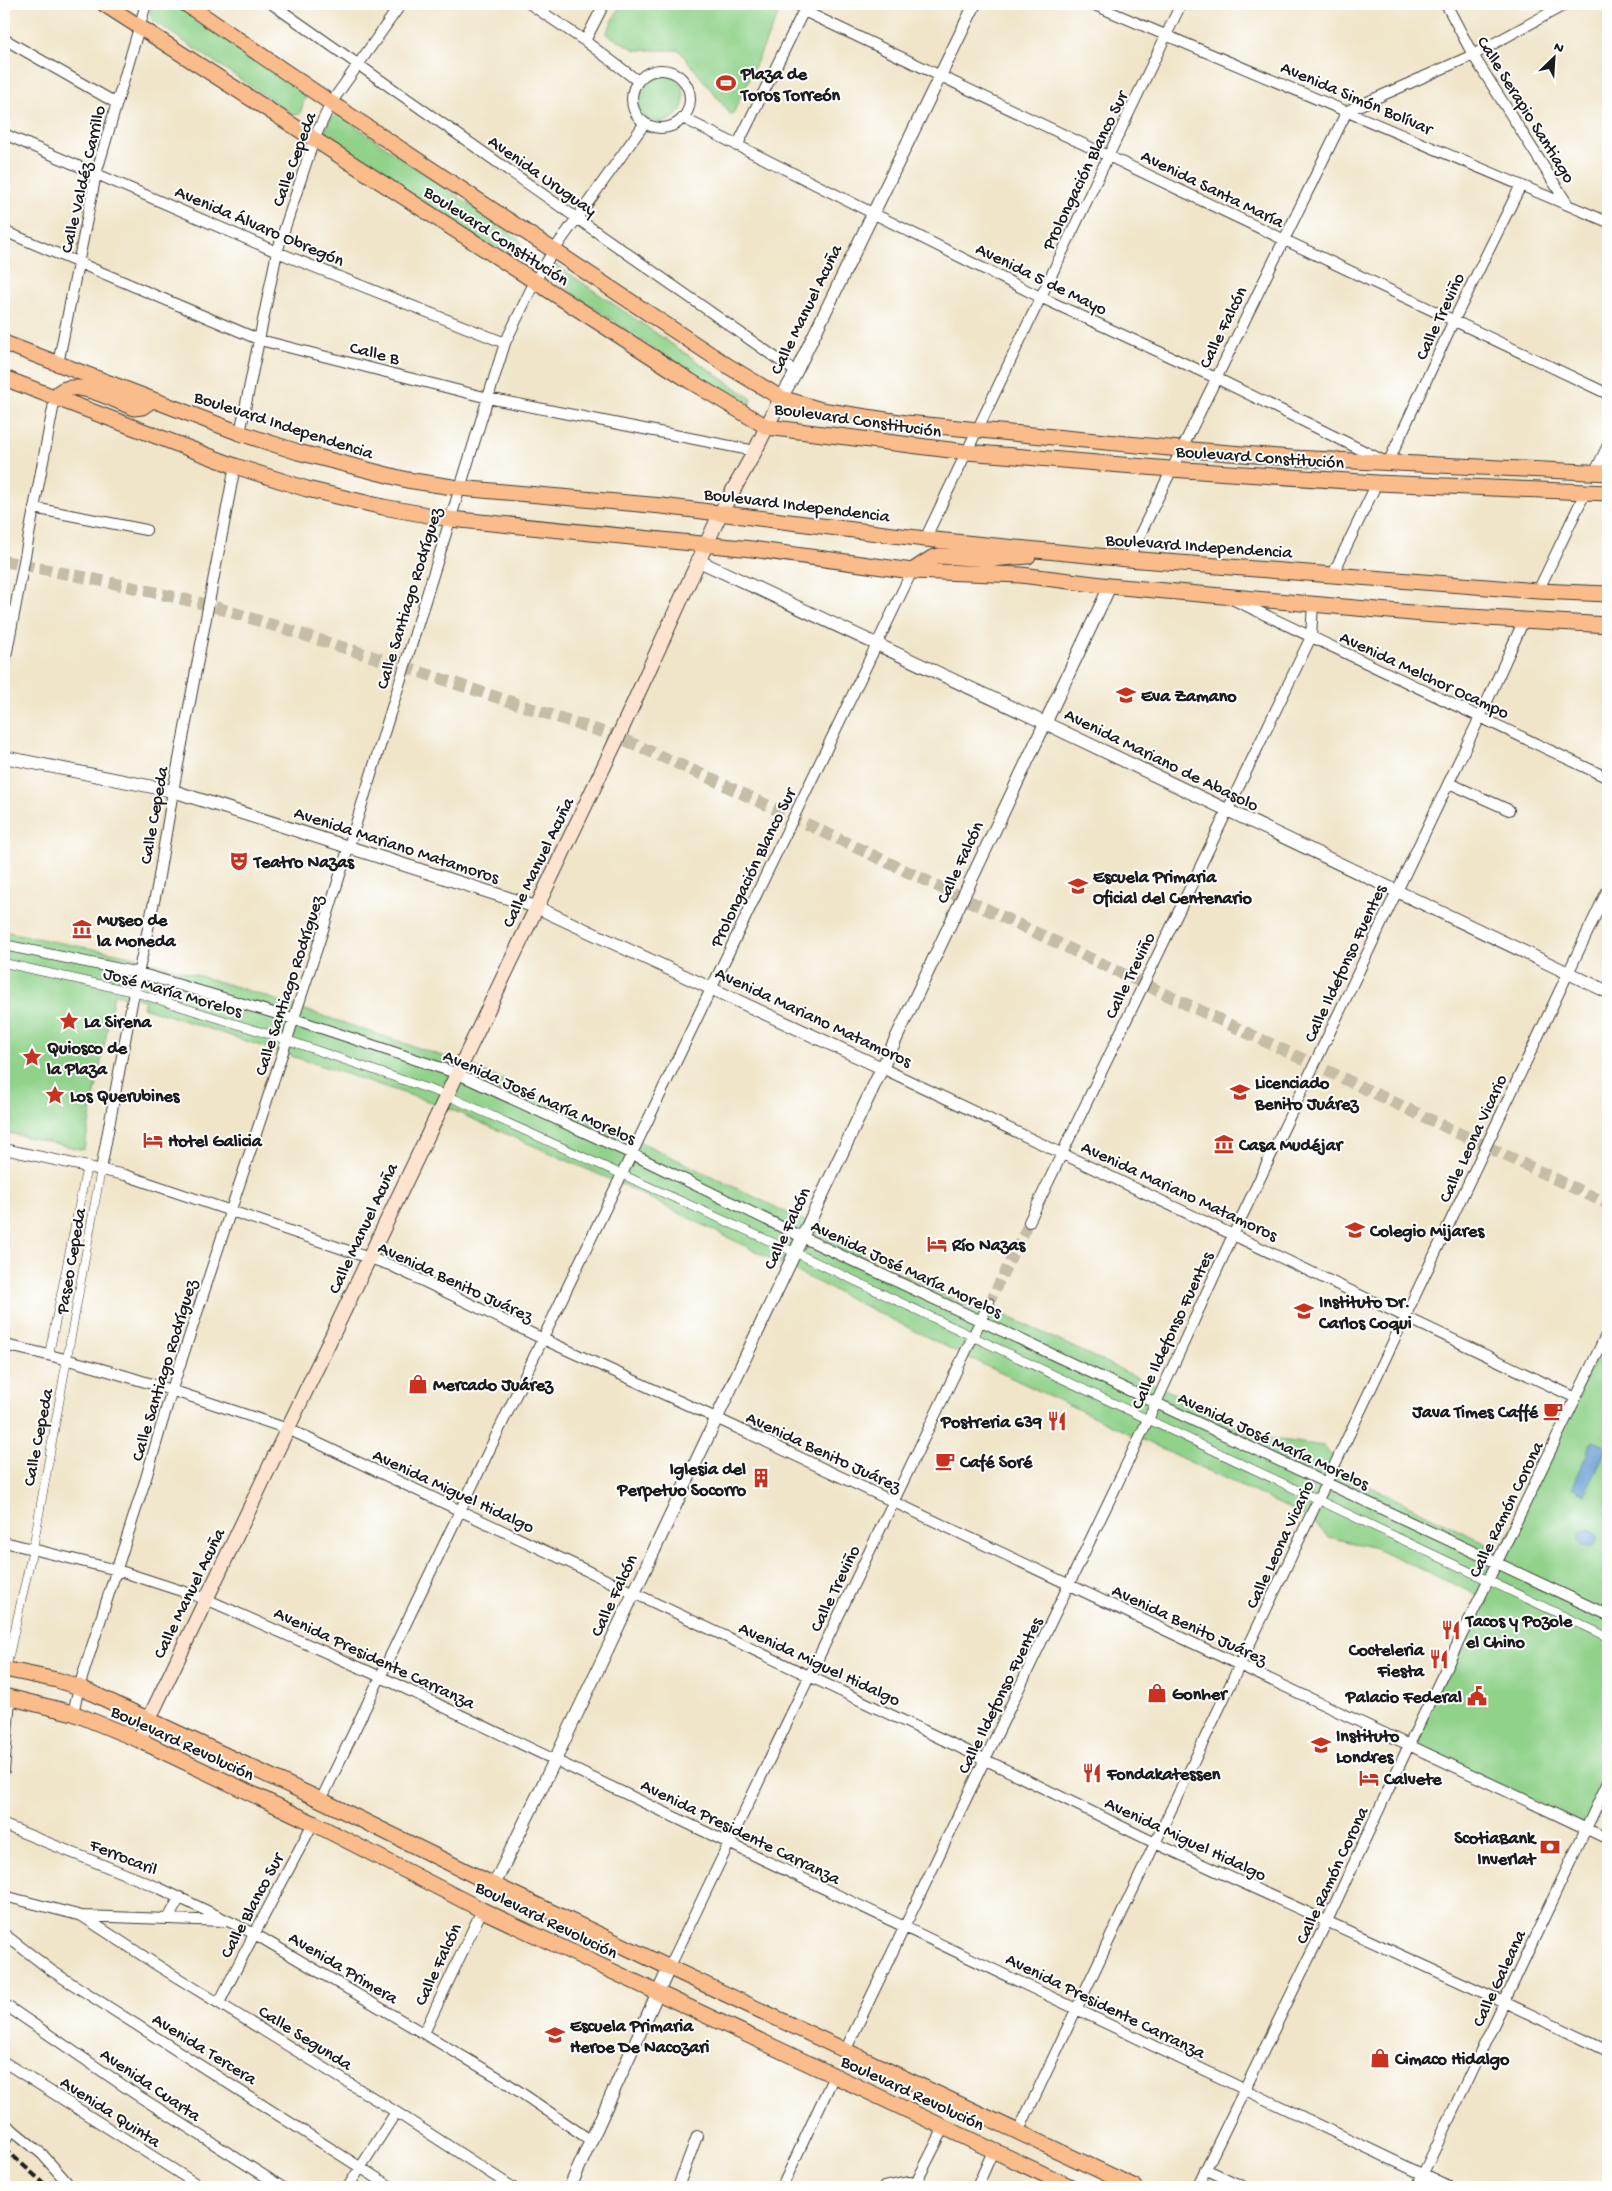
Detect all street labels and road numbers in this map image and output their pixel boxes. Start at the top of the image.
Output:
street label: Calle Serapio Santiago [1471,33,1579,188]
street label: Avenida Simón Bolívar [1277,58,1437,141]
street label: Prolongación Blanco Sur [1038,87,1135,255]
street label: Calle Valdéz Carrillo [57,104,112,255]
street label: Calle Cepeda [269,109,322,210]
street label: Avenida Uruguay [483,132,600,222]
street label: Avenida Santa María [1137,147,1288,234]
street label: Avenida Álvaro Obregón [171,181,348,273]
street label: Boulevard Constitución [418,182,572,292]
street label: Avenida 5 de Mayo [972,239,1110,321]
street label: Calle Manuel Acuña [767,241,848,378]
street label: Calle Treviño [1412,270,1471,364]
street label: Calle Falcón [1195,283,1253,372]
street label: Calle B [347,338,402,371]
street label: Boulevard Independencia [190,387,376,466]
street label: Boulevard Constitución [772,399,943,444]
street label: Boulevard Constitución [1174,442,1345,475]
street label: Boulevard Independencia [702,485,892,528]
street label: Calle Santiago Rodríguez [373,504,448,692]
street label: Boulevard Independencia [1104,530,1294,565]
street label: Avenida Melchor Ocampo [1336,628,1512,725]
street label: Avenida Mariano de Abasolo [1060,705,1261,817]
street label: Calle Cepeda [137,764,175,866]
street label: Prolongación Blanco Sur [706,784,803,952]
street label: Calle Manuel Acuña [499,794,580,931]
street label: Avenida Mariano Matamoros [291,803,503,890]
street label: Calle Falcón [933,818,990,908]
street label: Calle Ildefonso Fuentes [1300,881,1393,1046]
street label: Calle Santiago Rodríguez [251,892,330,1079]
street label: Calle Treviño [1101,929,1161,1023]
street label: Avenida Mariano Matamoros [711,963,916,1074]
street label: José María Morelos [100,964,245,1024]
street label: Avenida José María Morelos [439,1046,640,1151]
street label: Calle Leona Vicario [1435,1072,1513,1206]
street label: Avenida Mariano Matamoros [1077,1137,1282,1248]
street label: Calle Manuel Acuña [325,1159,404,1298]
street label: Calle Falcón [760,1184,817,1274]
street label: Paseo Cepeda [53,1206,92,1317]
street label: Avenida José María Morelos [807,1217,1006,1324]
street label: Avenida Benito Juárez [374,1238,537,1329]
street label: Calle Ildefonso Fuentes [1127,1248,1220,1413]
street label: Calle Santiago Rodríguez [128,1276,203,1464]
street label: Calle Cepeda [20,1386,59,1488]
street label: Avenida José María Morelos [1174,1389,1373,1496]
street label: Avenida Benito Juárez [742,1408,905,1499]
street label: Calle Ramón Corona [1465,1438,1550,1582]
street label: Avenida Miguel Hidalgo [369,1446,537,1539]
street label: Calle Leona Vicario [1242,1478,1320,1612]
street label: Calle Manuel Acuña [150,1525,231,1662]
street label: Calle Treviño [806,1542,866,1636]
street label: Calle Falcón [587,1551,644,1641]
street label: Avenida Benito Juárez [1108,1581,1271,1672]
street label: Avenida Presidente Carranza [270,1603,479,1716]
street label: Calle Ildefonso Fuentes [954,1613,1049,1778]
street label: Avenida Miguel Hidalgo [735,1619,903,1712]
street label: Boulevard Revolución [106,1701,257,1787]
street label: Avenida Presidente Carranza [637,1776,844,1891]
street label: Avenida Miguel Hidalgo [1101,1794,1269,1887]
street label: Calle Ramón Corona [1292,1803,1375,1948]
street label: Ferrocaril [85,1835,160,1881]
street label: Calle Blanco Sur [217,1849,290,1962]
street label: Boulevard Revolución [470,1877,621,1965]
street label: Calle Falcón [411,1920,468,2010]
street label: Calle Galeana [1469,1926,1532,2031]
street label: Avenida Primera [284,1928,402,2011]
street label: Avenida Presidente Carranza [1002,1950,1209,2065]
street label: Calle Segunda [254,2002,356,2077]
street label: Avenida Tercera [147,2010,261,2091]
street label: Avenida Cuarta [95,2045,205,2128]
street label: Boulevard Revolución [836,2051,987,2137]
street label: Avenida Quinta [56,2073,165,2154]

